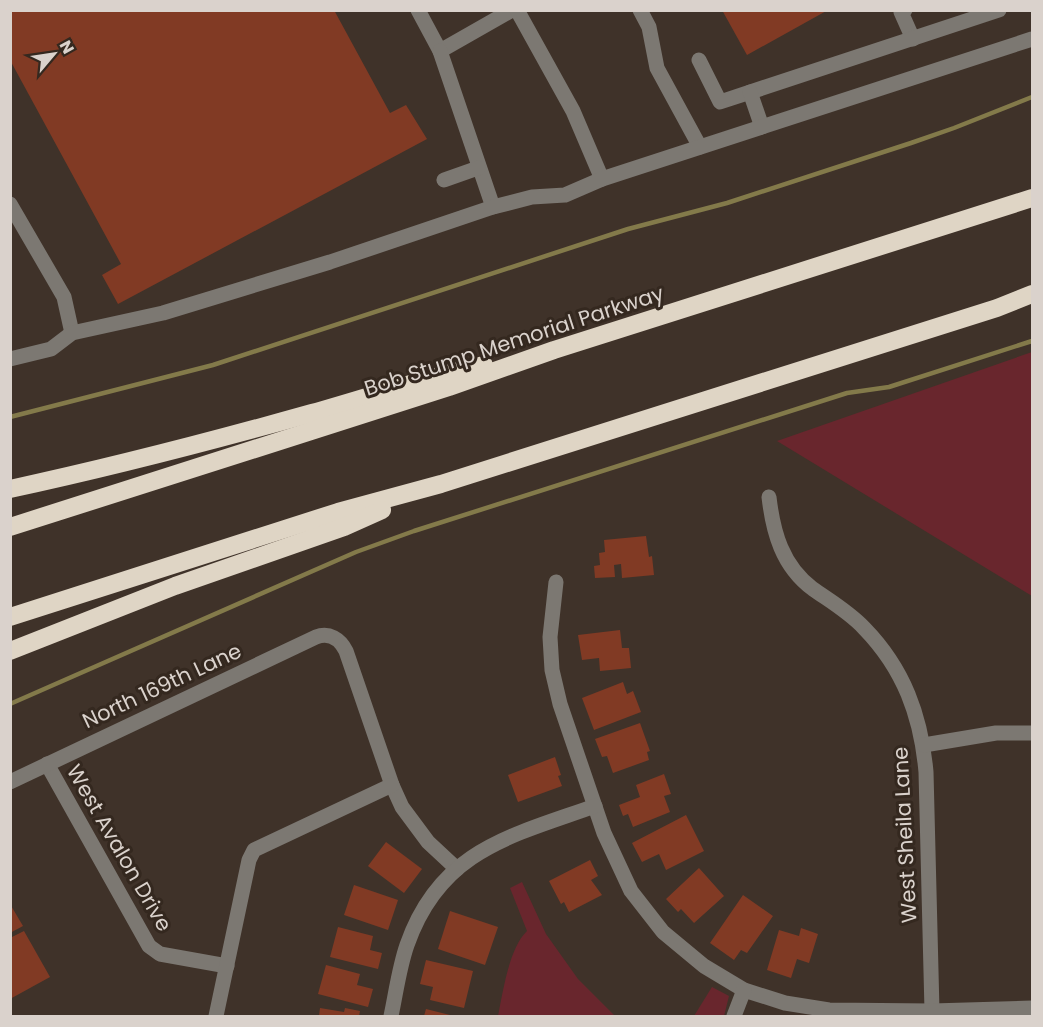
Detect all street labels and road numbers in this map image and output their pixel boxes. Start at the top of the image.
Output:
street label: Bob Stump Memorial Parkway [360,278,667,403]
street label: North 169th Lane [78,636,246,735]
street label: West Sheila Lane [885,746,924,924]
street label: West Avalon Drive [60,759,179,936]

